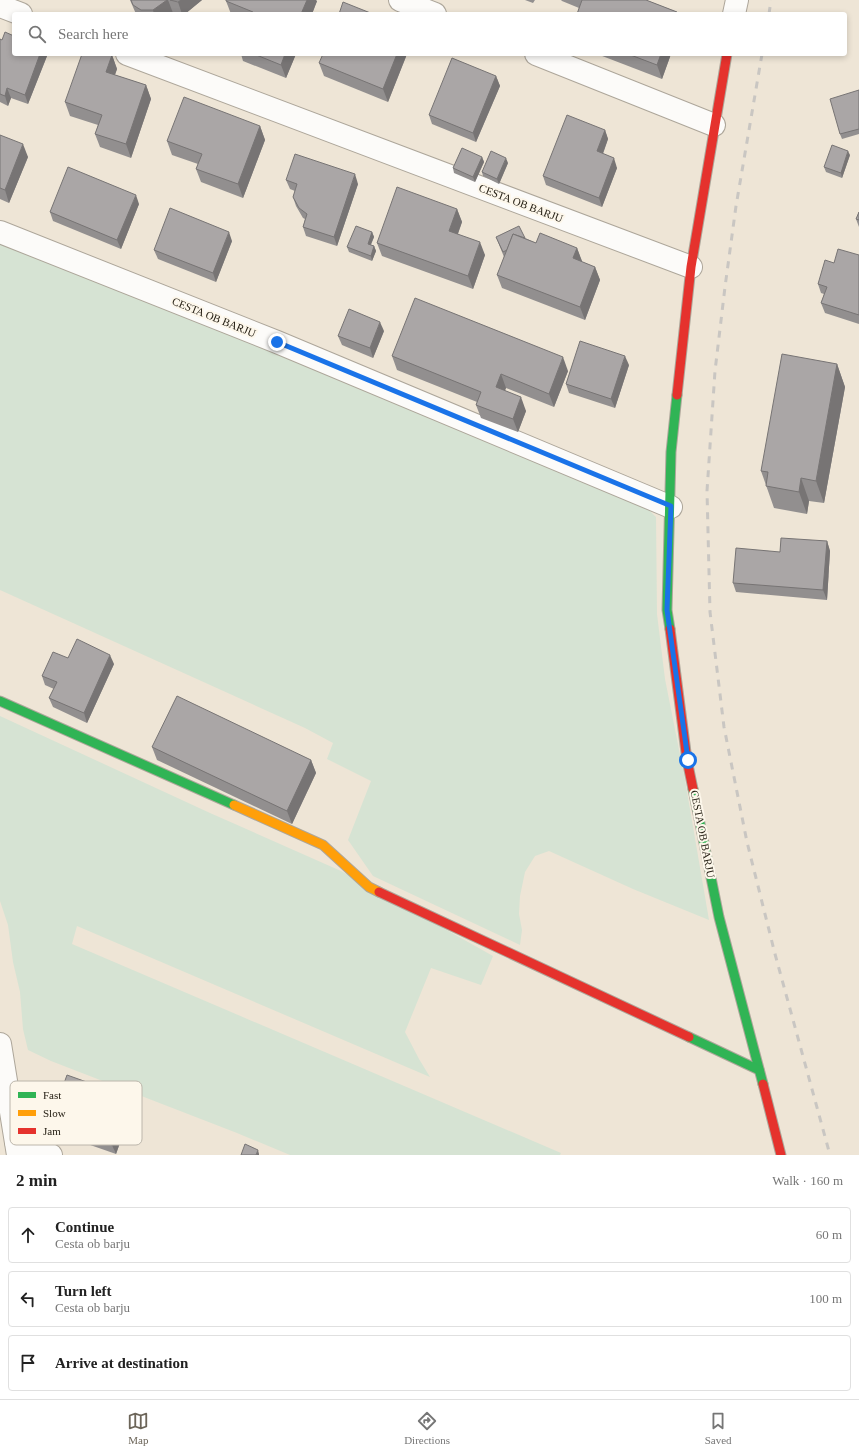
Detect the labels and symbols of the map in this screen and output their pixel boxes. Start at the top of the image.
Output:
street label: CESTA OB BARJU [477,181,565,225]
street label: CESTA OB BARJU [170,295,258,339]
route end [268,333,286,351]
route start [679,751,697,769]
street label: CESTA OB BARJU [689,789,717,879]
legend [10,1081,142,1145]
text: Fast [43,1089,61,1101]
text: Slow [43,1107,66,1119]
text: Jam [43,1125,61,1137]

